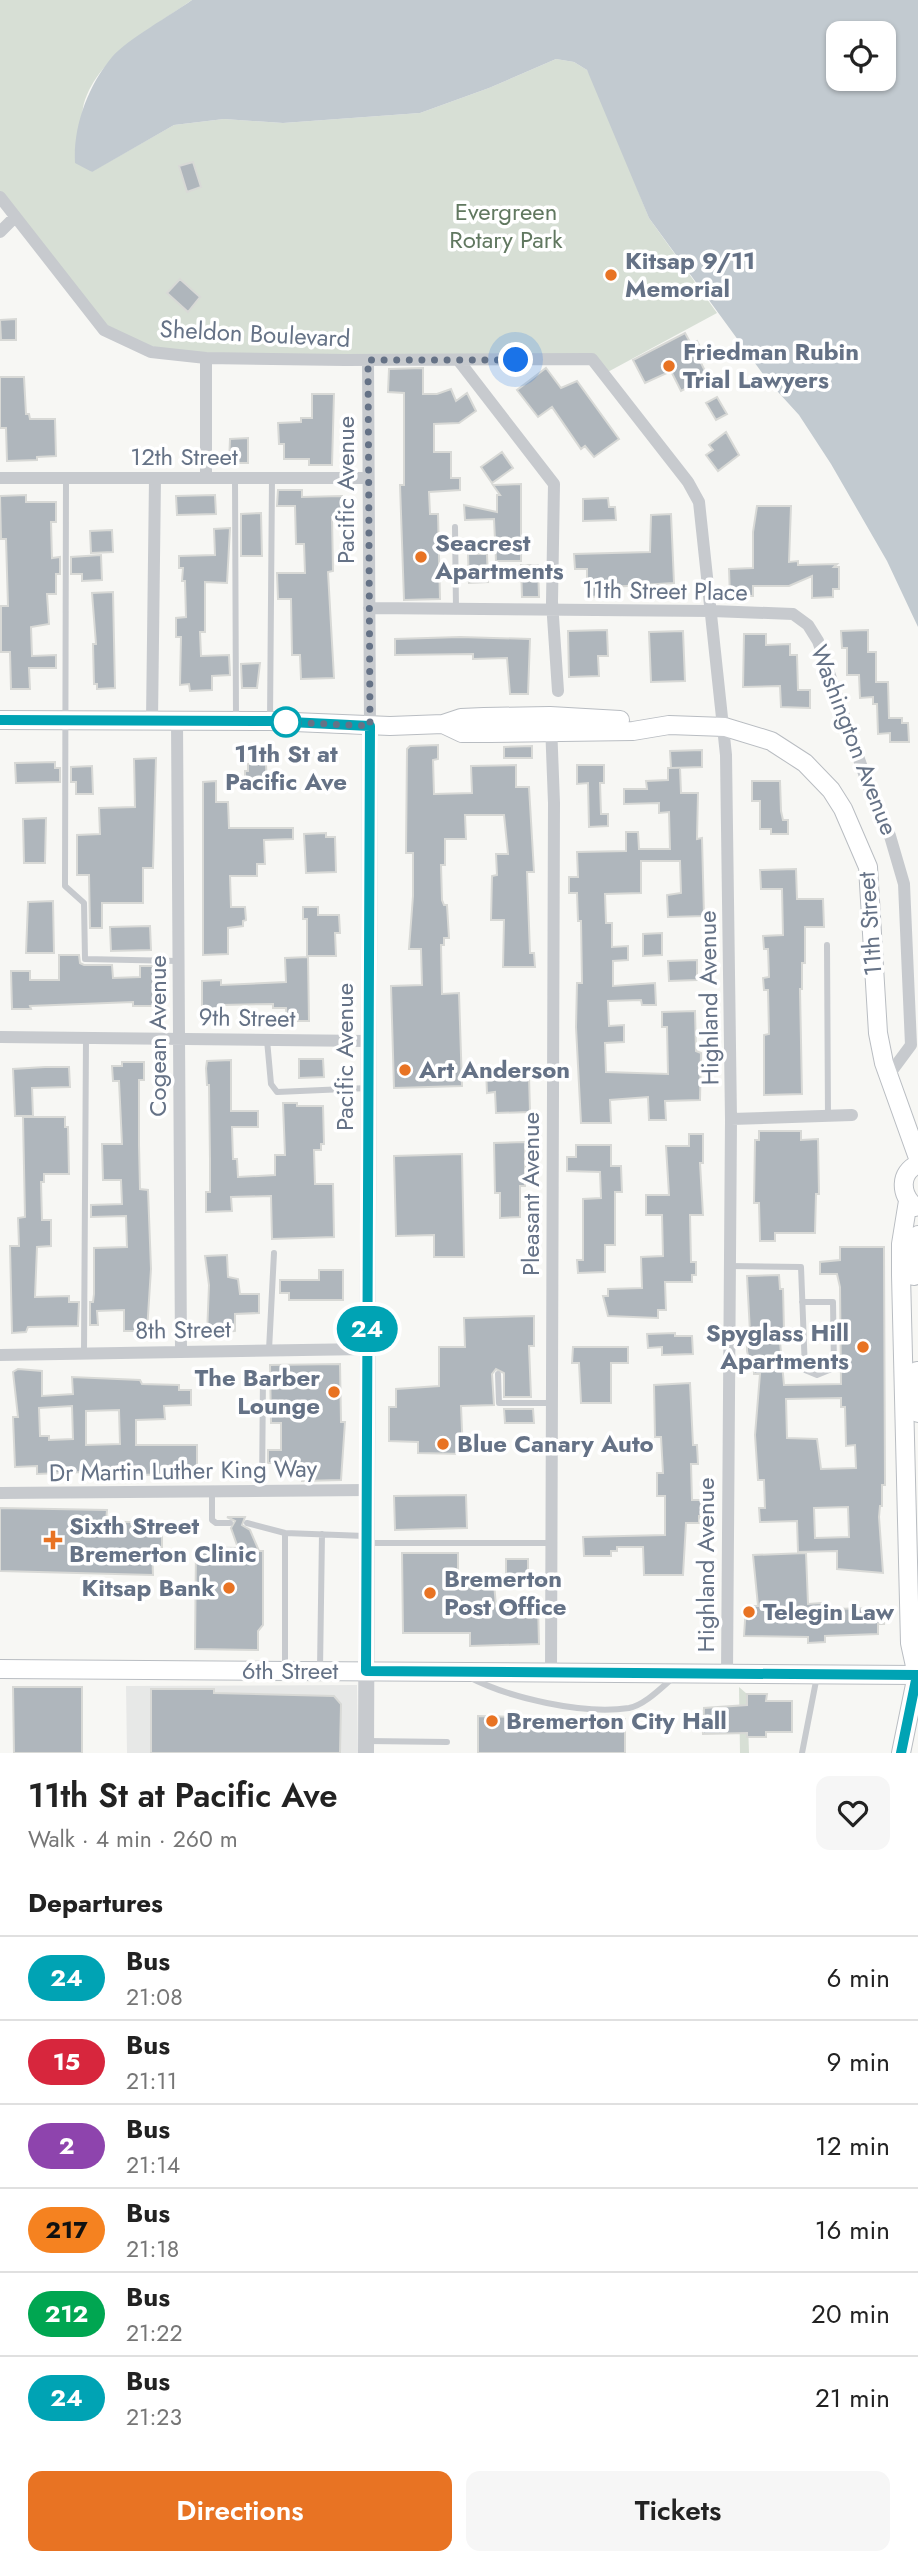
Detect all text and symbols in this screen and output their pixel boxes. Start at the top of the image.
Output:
map controls [826,21,896,91]
button: locate [826,21,896,91]
park label: Evergreen Rotary Park [449,194,563,257]
place label: Kitsap 9/11 Memorial [625,243,755,306]
marker: Kitsap 9/11 Memorial [603,267,619,283]
street label: Sheldon Boulevard [159,311,351,356]
place label: Friedman Rubin Trial Lawyers [683,334,859,397]
your location [498,342,533,377]
marker: Friedman Rubin Trial Lawyers [661,358,677,374]
street label: Pacific Avenue [328,416,363,564]
street label: 12th Street [130,439,238,474]
place label: Seacrest Apartments [434,525,564,588]
marker: Seacrest Apartments [413,549,429,565]
street label: 11th Street Place [582,572,748,609]
street label: Washington Avenue [802,640,907,840]
marker: 11th St at Pacific Ave [271,707,301,737]
place label: 11th St at Pacific Ave [225,736,347,799]
street label: 11th Street [848,870,891,977]
street label: Highland Avenue [689,910,728,1086]
street label: Cogean Avenue [140,955,175,1117]
street label: Pacific Avenue [327,983,362,1131]
street label: 9th Street [198,999,296,1036]
place label: Art Anderson [418,1052,570,1087]
marker: Art Anderson [397,1062,413,1078]
street label: Pleasant Avenue [513,1112,548,1276]
line badge: 24 [336,1306,398,1352]
street label: 8th Street [135,1311,231,1348]
text: 24 [351,1311,383,1346]
place label: Spyglass Hill Apartments [706,1315,849,1378]
marker: Spyglass Hill Apartments [855,1339,871,1355]
place label: The Barber Lounge [195,1360,320,1423]
marker: The Barber Lounge [326,1384,342,1400]
place label: Blue Canary Auto [457,1426,654,1461]
marker: Blue Canary Auto [435,1436,451,1452]
street label: Dr Martin Luther King Way [48,1451,318,1490]
street label: Highland Avenue [688,1478,723,1652]
place label: Sixth Street Bremerton Clinic [69,1508,257,1571]
marker: Sixth Street Bremerton Clinic [43,1530,63,1550]
place label: Bremerton Post Office [444,1561,567,1624]
place label: Kitsap Bank [82,1570,215,1605]
marker: Kitsap Bank [221,1580,237,1596]
marker: Bremerton Post Office [422,1585,438,1601]
place label: Telegin Law [763,1594,895,1629]
marker: Telegin Law [741,1604,757,1620]
street label: 6th Street [242,1653,339,1688]
place label: Bremerton City Hall [506,1703,727,1738]
marker: Bremerton City Hall [484,1713,500,1729]
text: 11th St at Pacific Ave [28,1772,337,1819]
button: heart [816,1776,890,1850]
text: Walk · 4 min · 260 m [28,1822,238,1856]
text: Departures [28,1884,163,1922]
text: Bus [126,1942,170,1980]
text: 6 min [827,1959,890,1997]
text: 24 [50,1960,83,1995]
text: 21:08 [126,1980,183,2014]
text: Bus [126,2026,170,2064]
text: 9 min [827,2043,890,2081]
text: 15 [53,2044,80,2079]
text: 21:11 [126,2064,177,2098]
text: Bus [126,2110,170,2148]
text: 12 min [815,2127,890,2165]
text: 2 [59,2128,74,2163]
text: 21:14 [126,2148,180,2182]
text: Bus [126,2194,170,2232]
text: 16 min [815,2211,890,2249]
text: 217 [45,2212,88,2247]
text: 21:18 [126,2232,179,2266]
text: Bus [126,2278,170,2316]
text: 20 min [811,2295,890,2333]
text: 212 [45,2296,88,2331]
text: 21:22 [126,2316,183,2350]
text: Bus [126,2362,170,2400]
text: 21 min [815,2379,890,2417]
text: 24 [50,2380,83,2415]
text: 21:23 [126,2400,182,2434]
button: Directions [28,2471,452,2551]
button: Tickets [466,2471,890,2551]

